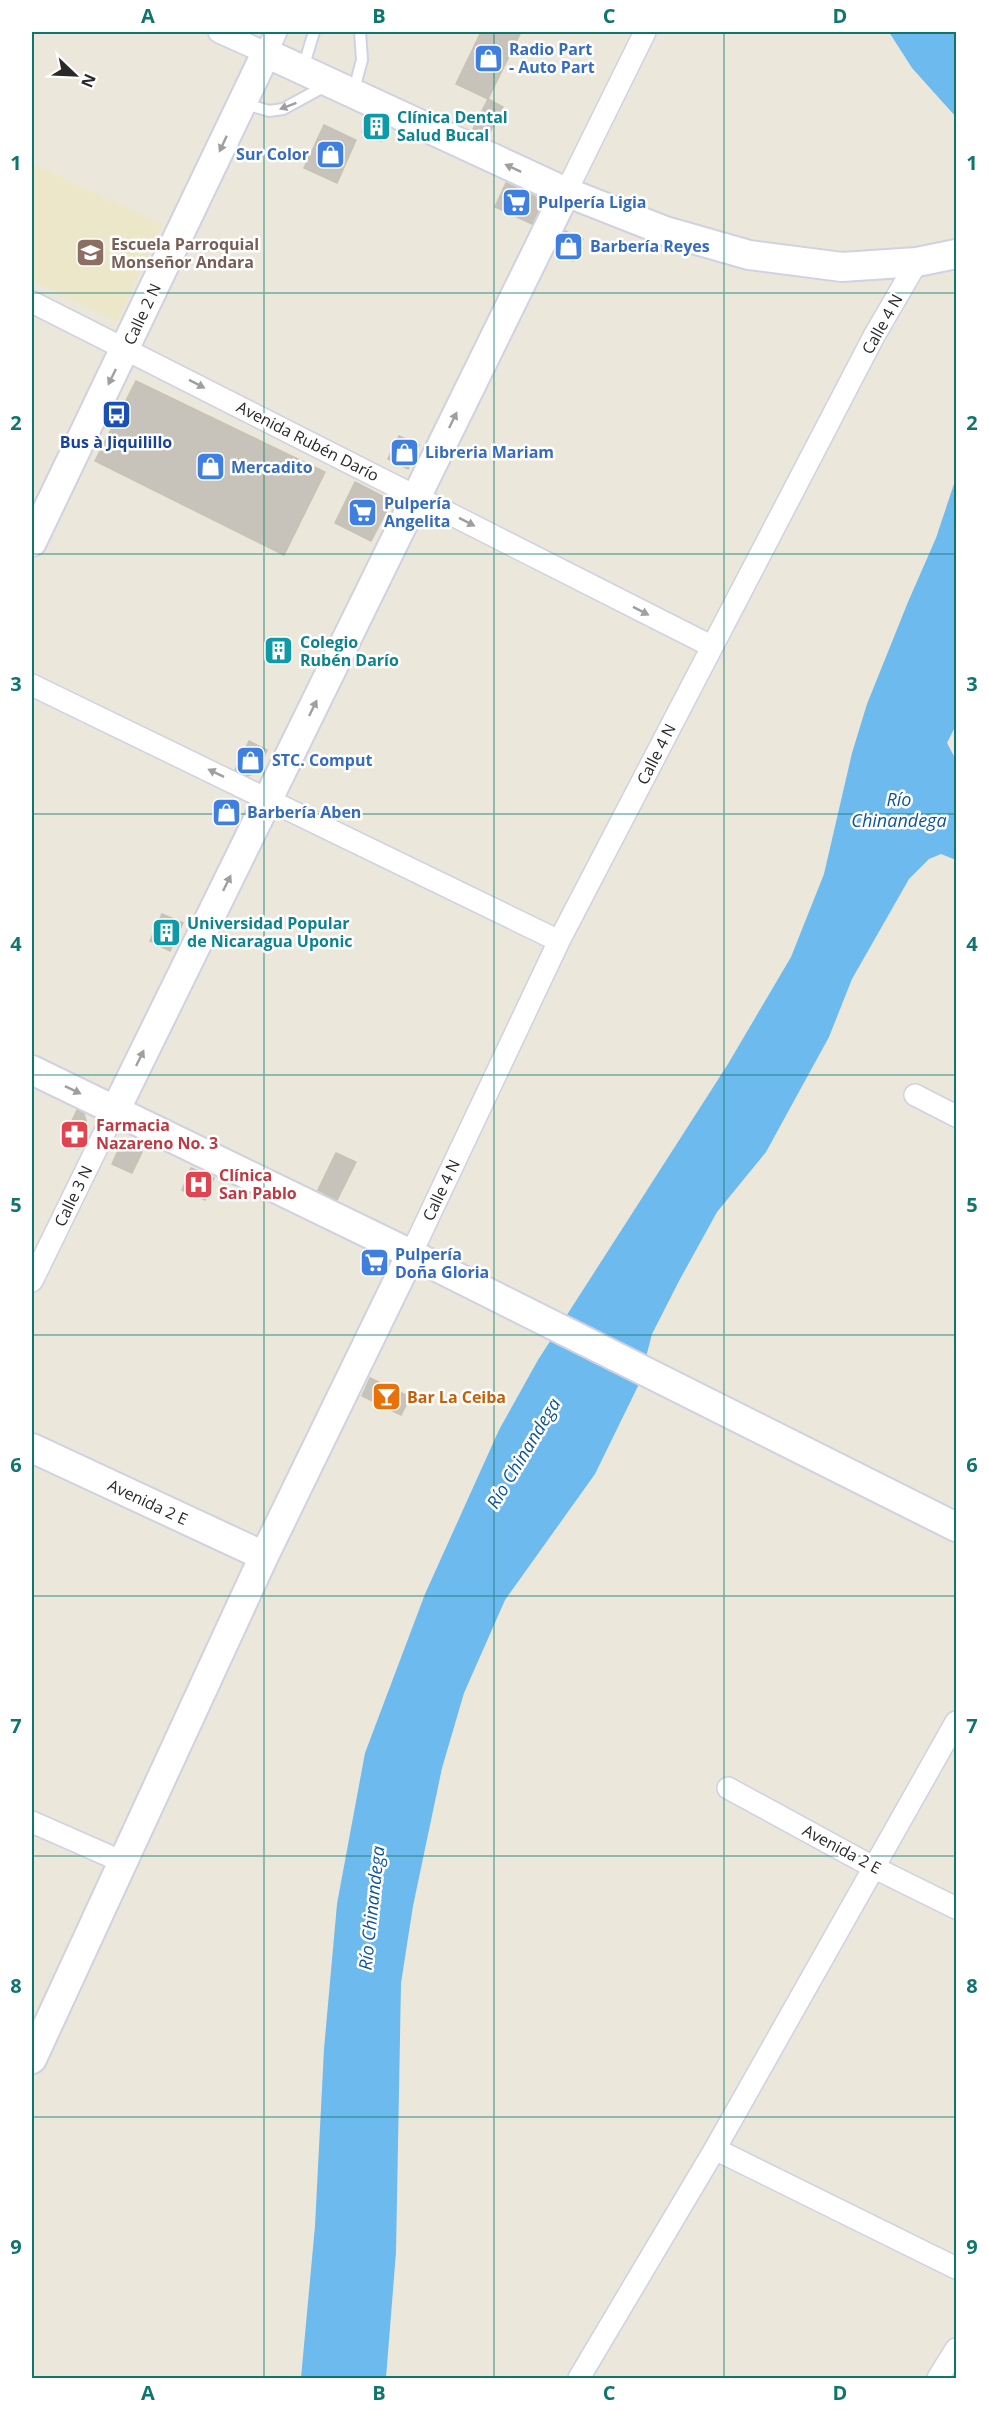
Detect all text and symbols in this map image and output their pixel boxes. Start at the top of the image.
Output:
text: A [141,2,155,29]
text: B [372,2,386,29]
text: C [603,2,616,29]
text: D [833,2,847,29]
place label: Radio Part - Auto Part [509,38,595,78]
shop icon: Radio Part - Auto Part [472,42,504,74]
north arrow [45,45,105,105]
text: N [76,71,101,91]
one-way arrow [279,101,297,111]
place label: Clínica Dental Salud Bucal [397,106,508,146]
building icon: Clínica Dental Salud Bucal [360,110,392,142]
one-way arrow [218,136,227,153]
shop icon: Sur Color [314,138,346,170]
place label: Sur Color [236,143,309,165]
text: 1 [10,149,22,176]
text: 1 [966,149,978,176]
one-way arrow [504,163,521,172]
supermarket icon: Pulpería Ligia [501,186,533,218]
place label: Pulpería Ligia [538,191,647,213]
shop icon: Barbería Reyes [553,230,585,262]
place label: Escuela Parroquial Monseñor Andara [111,233,259,273]
place label: Barbería Reyes [590,235,710,257]
school or university icon: Escuela Parroquial Monseñor Andara [74,237,106,269]
street label: Calle 2 N [118,280,166,348]
street label: Calle 4 N [856,290,908,358]
one-way arrow [107,368,117,386]
one-way arrow [188,380,205,389]
street label: Avenida Rubén Darío [233,396,383,486]
bus stop icon: Bus à Jiquilillo [100,398,132,430]
text: 2 [10,409,22,436]
text: 2 [966,409,978,436]
one-way arrow [448,411,458,428]
place label: Bus à Jiquilillo [60,431,172,453]
shop icon: Libreria Mariam [388,436,420,468]
place label: Libreria Mariam [425,441,554,463]
shop icon: Mercadito [194,451,226,483]
place label: Mercadito [231,456,313,478]
place label: Pulpería Angelita [384,492,451,532]
supermarket icon: Pulpería Angelita [347,496,379,528]
one-way arrow [459,517,476,527]
one-way arrow [633,606,650,615]
place label: Colegio Rubén Darío [300,631,399,671]
building icon: Colegio Rubén Darío [263,635,295,667]
text: 3 [10,670,22,697]
text: 3 [966,670,978,697]
one-way arrow [308,700,317,717]
street label: Calle 4 N [631,720,681,788]
shop icon: STC. Comput [235,744,267,776]
place label: STC. Comput [272,749,372,771]
one-way arrow [208,769,225,778]
water label: Río Chinandega [851,787,947,832]
shop icon: Barbería Aben [210,796,242,828]
place label: Barbería Aben [247,801,361,823]
one-way arrow [222,875,232,892]
place label: Universidad Popular de Nicaragua Uponic [187,912,353,952]
building icon: Universidad Popular de Nicaragua Uponic [150,916,182,948]
text: 4 [10,930,22,957]
text: 4 [966,930,978,957]
one-way arrow [136,1050,145,1067]
one-way arrow [64,1085,82,1095]
place label: Farmacia Nazareno No. 3 [96,1114,218,1154]
pharmacy icon: Farmacia Nazareno No. 3 [59,1118,91,1150]
street label: Calle 4 N [417,1156,465,1224]
street label: Calle 3 N [49,1162,97,1230]
place label: Clínica San Pablo [219,1164,297,1204]
hospital icon: Clínica San Pablo [182,1168,214,1200]
text: 5 [10,1191,22,1218]
text: 5 [966,1191,978,1218]
place label: Pulpería Doña Gloria [395,1243,489,1283]
supermarket icon: Pulpería Doña Gloria [358,1247,390,1279]
bar icon: Bar La Ceiba [370,1381,402,1413]
place label: Bar La Ceiba [407,1386,506,1408]
water label: Río Chinandega [481,1393,565,1513]
text: 6 [10,1451,22,1478]
text: 6 [966,1451,978,1478]
street label: Avenida 2 E [104,1474,192,1530]
text: 7 [10,1712,22,1739]
text: 7 [966,1712,978,1739]
street label: Avenida 2 E [799,1819,885,1879]
water label: Río Chinandega [353,1845,389,1971]
text: 8 [10,1972,22,1999]
text: 8 [966,1972,978,1999]
text: 9 [10,2233,22,2260]
text: 9 [966,2233,978,2260]
text: A [141,2379,155,2406]
text: B [372,2379,386,2406]
text: C [603,2379,616,2406]
text: D [833,2379,847,2406]

